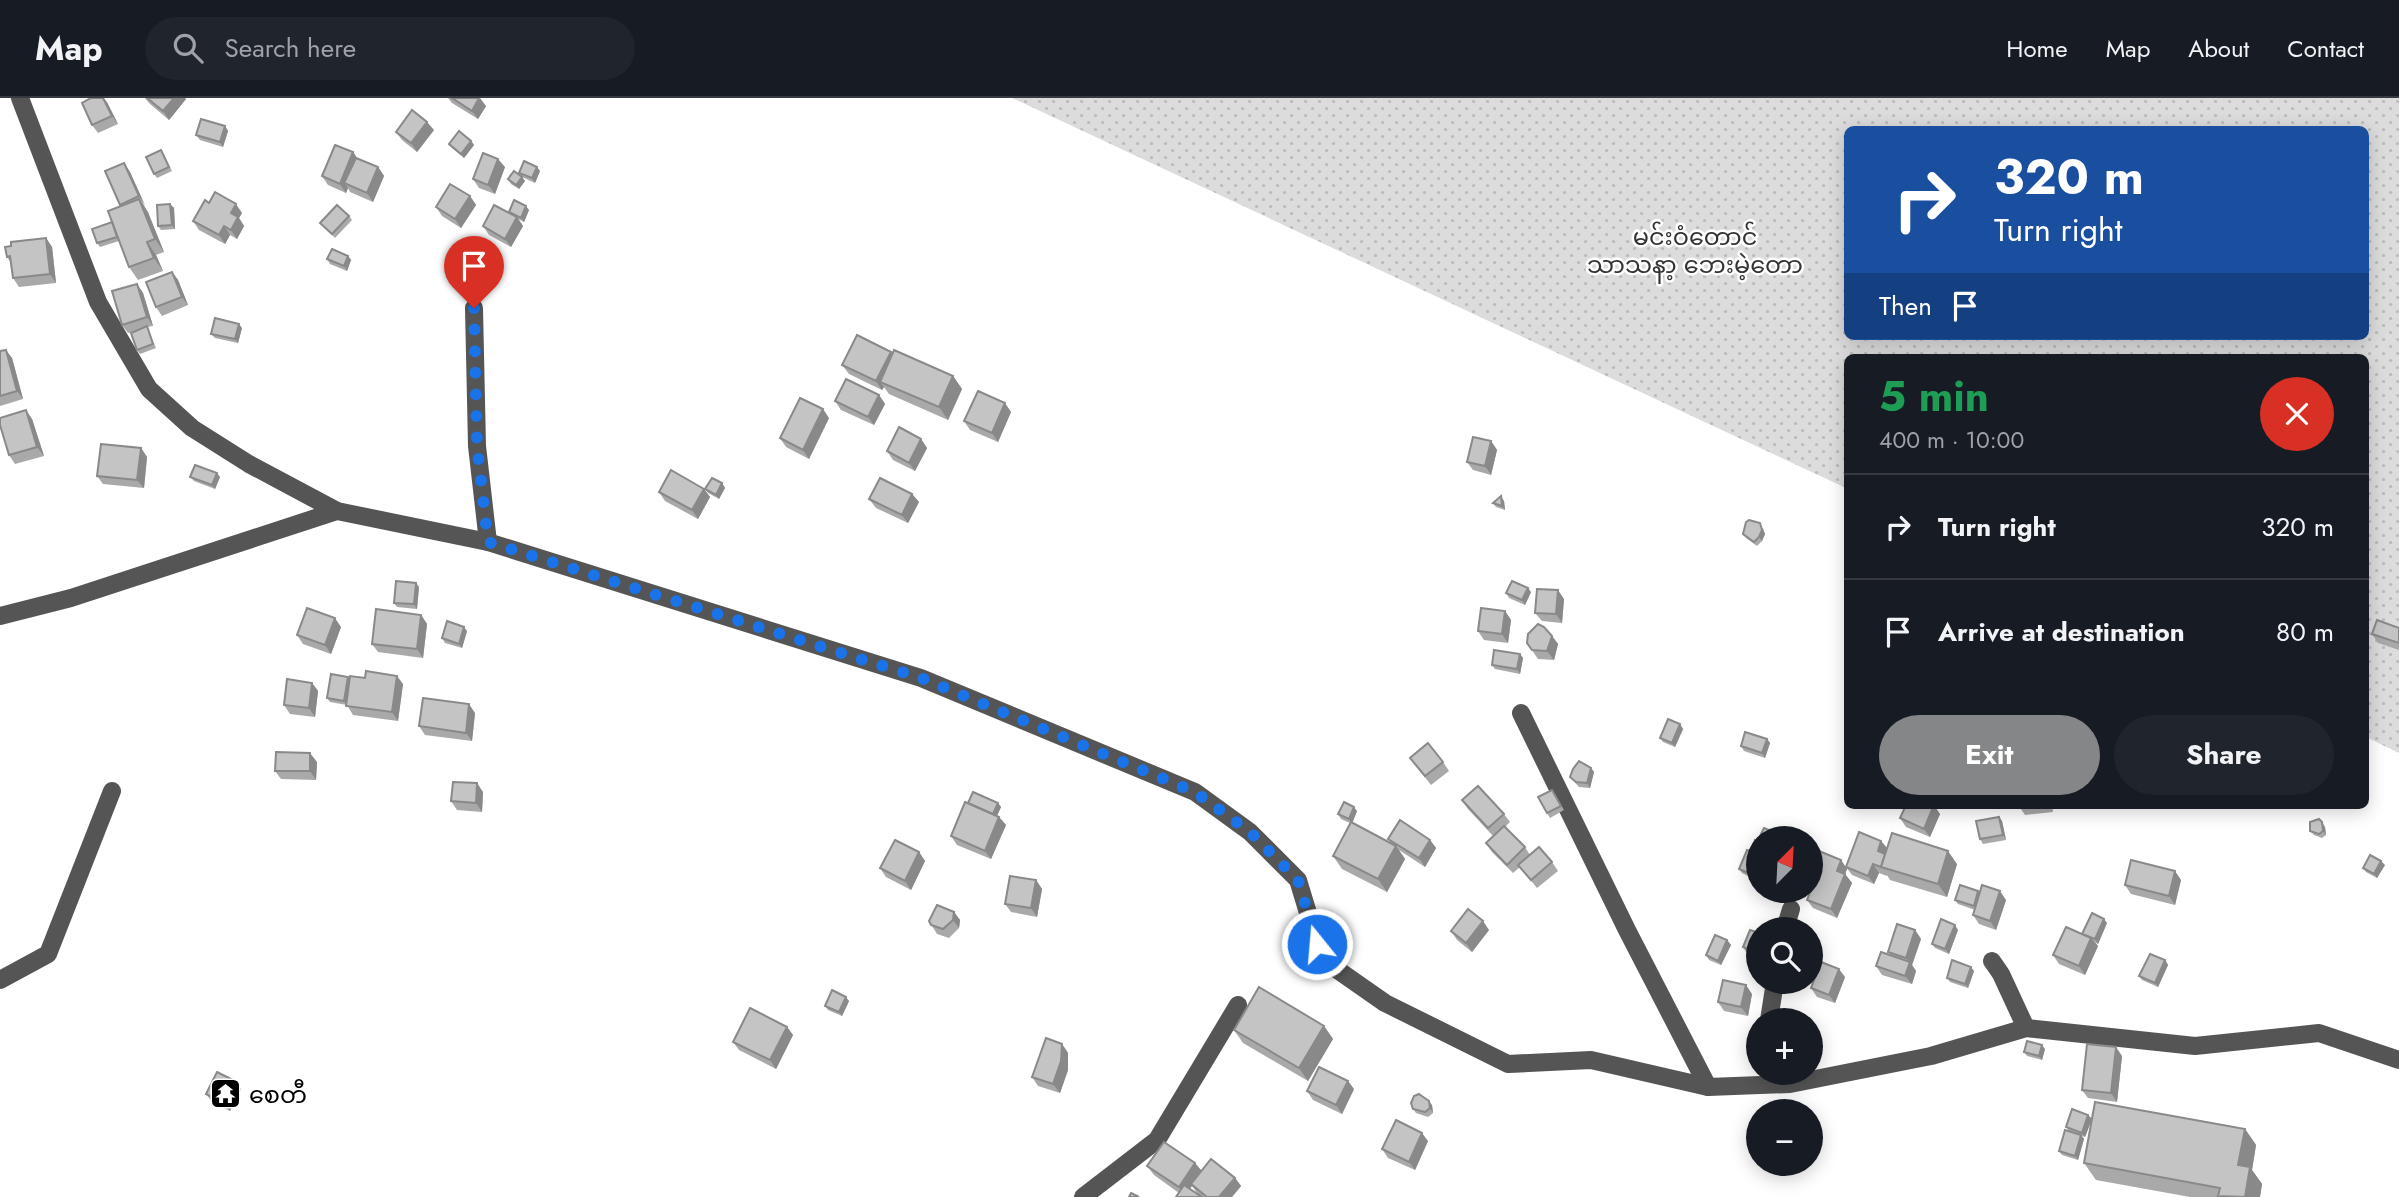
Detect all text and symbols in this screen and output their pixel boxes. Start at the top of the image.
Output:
search box [145,17,635,80]
text: Map [35,25,103,72]
icon: search [169,29,207,67]
text: Search here [225,29,356,67]
text: Home [2006,31,2068,66]
text: Map [2106,31,2150,66]
text: About [2188,31,2249,66]
text: Contact [2287,31,2364,66]
text: 320 m [1994,142,2144,212]
icon: right [1879,154,1970,245]
text: Turn right [1994,207,2123,253]
park label: မင်းဝံတောင် သာသနာ့ ‌ဘေးမဲ့တော [1587,219,1803,284]
pin [444,236,504,308]
icon: arrive [455,247,493,285]
text: Then [1879,287,1932,325]
icon: arrive [1946,287,1984,325]
text: 5 min [1879,366,1989,427]
button: close [2260,377,2334,451]
text: 400 m · 10:00 [1879,423,2024,457]
icon: right [1879,508,1917,546]
text: Turn right [1938,508,2056,546]
text: 320 m [2261,508,2334,546]
icon: arrive [1879,613,1917,651]
text: Arrive at destination [1938,613,2185,651]
text: 80 m [2276,613,2334,651]
button: Exit [1879,715,2100,795]
button: Share [2114,715,2334,795]
north arrow [1746,826,1824,903]
map controls [1746,826,1823,1176]
position arrow [1280,907,1354,981]
button: search [1746,917,1823,994]
button: + [1746,1008,1823,1085]
temple icon: စေတီ [209,1077,243,1111]
place label: စေတီ [249,1077,307,1112]
button: − [1746,1099,1823,1176]

